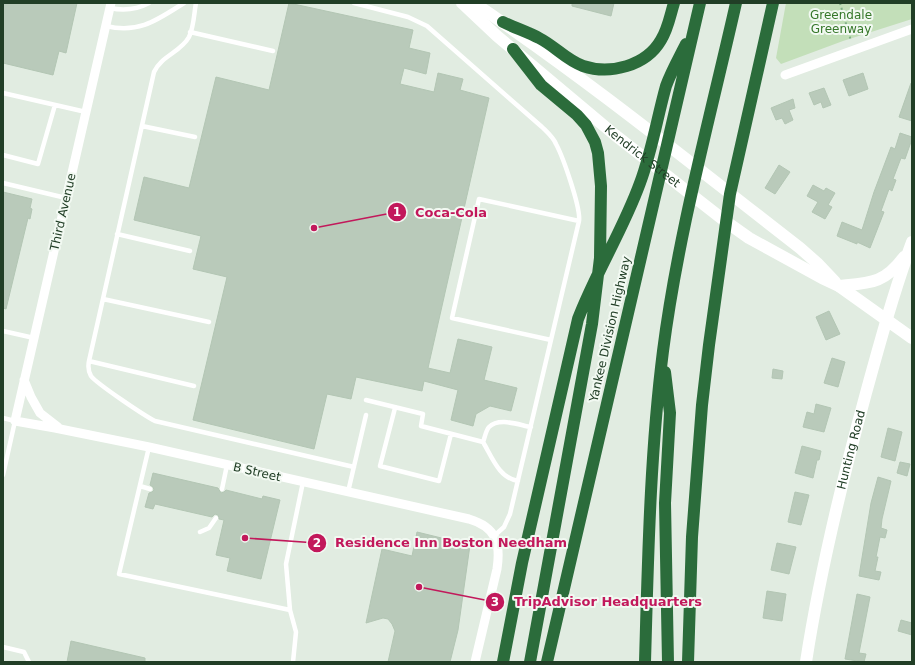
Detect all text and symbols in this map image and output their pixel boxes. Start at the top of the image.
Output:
park label: Greendale Greenway [810,8,872,36]
street label: Kendrick Street [602,122,683,191]
street label: Third Avenue [47,172,79,253]
callout: Coca-Cola [387,200,495,225]
text: 1 [393,205,401,219]
text: Coca-Cola [415,205,487,220]
street label: Yankee Division Highway [586,255,634,404]
street label: Hunting Road [834,409,868,491]
street label: B Street [232,460,282,484]
callout: Residence Inn Boston Needham [307,530,575,555]
text: Residence Inn Boston Needham [335,535,567,550]
text: 2 [313,536,321,550]
callout: TripAdvisor Headquarters [485,589,710,614]
text: TripAdvisor Headquarters [514,594,702,609]
text: 3 [491,595,499,609]

